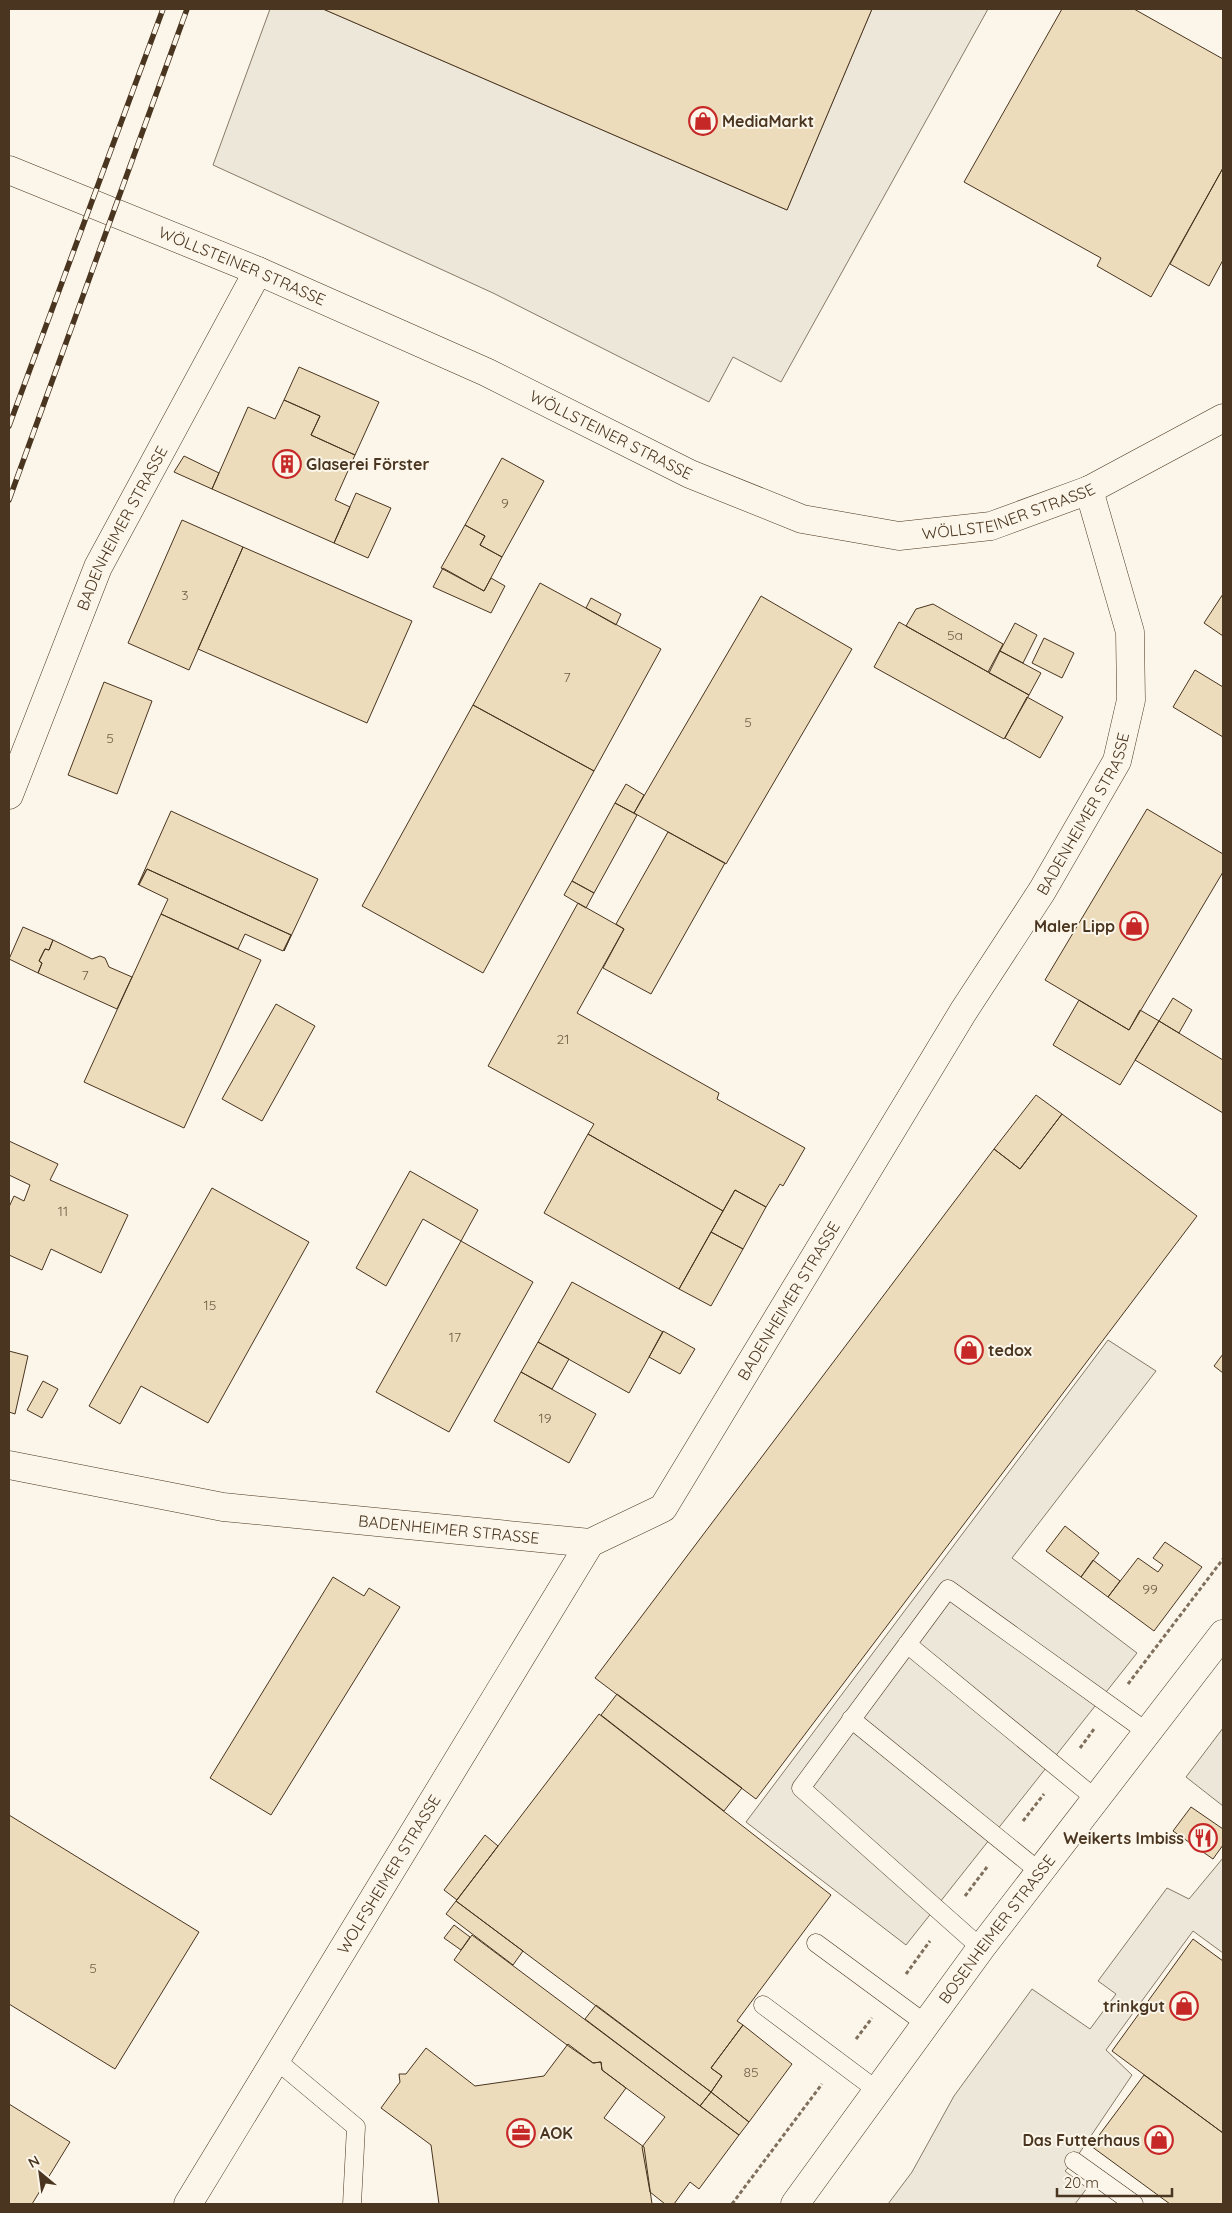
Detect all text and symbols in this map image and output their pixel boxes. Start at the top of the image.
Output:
shop icon: MediaMarkt [688,106,718,136]
place label: MediaMarkt [722,111,814,131]
street label: WÖLLSTEINER STRASSE [156,222,329,310]
street label: WÖLLSTEINER STRASSE [527,386,696,484]
street label: BADENHEIMER STRASSE [72,442,172,613]
building icon: Glaserei Förster [272,449,302,479]
place label: Glaserei Förster [306,454,429,474]
street label: WÖLLSTEINER STRASSE [921,479,1098,543]
house number: 9 [501,494,509,512]
house number: 3 [181,586,189,604]
house number: 5a [947,626,963,644]
house number: 7 [563,668,571,686]
house number: 5 [744,713,752,731]
house number: 5 [106,729,114,747]
street label: BADENHEIMER STRASSE [1032,731,1133,899]
shop icon: Maler Lipp [1119,911,1149,941]
place label: Maler Lipp [1034,916,1115,936]
house number: 7 [81,966,89,984]
house number: 21 [557,1030,569,1048]
house number: 11 [58,1202,68,1220]
street label: BADENHEIMER STRASSE [733,1218,844,1384]
house number: 15 [204,1296,216,1314]
house number: 17 [449,1328,461,1346]
shop icon: tedox [954,1335,984,1365]
place label: tedox [988,1340,1032,1360]
house number: 19 [539,1409,552,1427]
street label: BADENHEIMER STRASSE [357,1510,540,1548]
house number: 99 [1142,1580,1158,1598]
street label: WOLFSHEIMER STRASSE [332,1791,445,1958]
restaurant icon: Weikerts Imbiss [1188,1823,1218,1853]
place label: Weikerts Imbiss [1063,1828,1184,1848]
street label: BOSENHEIMER STRASSE [934,1851,1059,2007]
house number: 5 [89,1959,97,1977]
shop icon: trinkgut [1169,1991,1199,2021]
place label: trinkgut [1103,1996,1165,2016]
house number: 85 [743,2063,759,2081]
office icon: AOK [506,2118,536,2148]
place label: AOK [540,2123,573,2143]
shop icon: Das Futterhaus [1144,2125,1174,2155]
place label: Das Futterhaus [1022,2130,1140,2150]
north arrow [15,2148,65,2198]
text: N [25,2151,43,2172]
scale bar [1057,2166,1172,2198]
text: 20 m [1064,2173,1099,2192]

